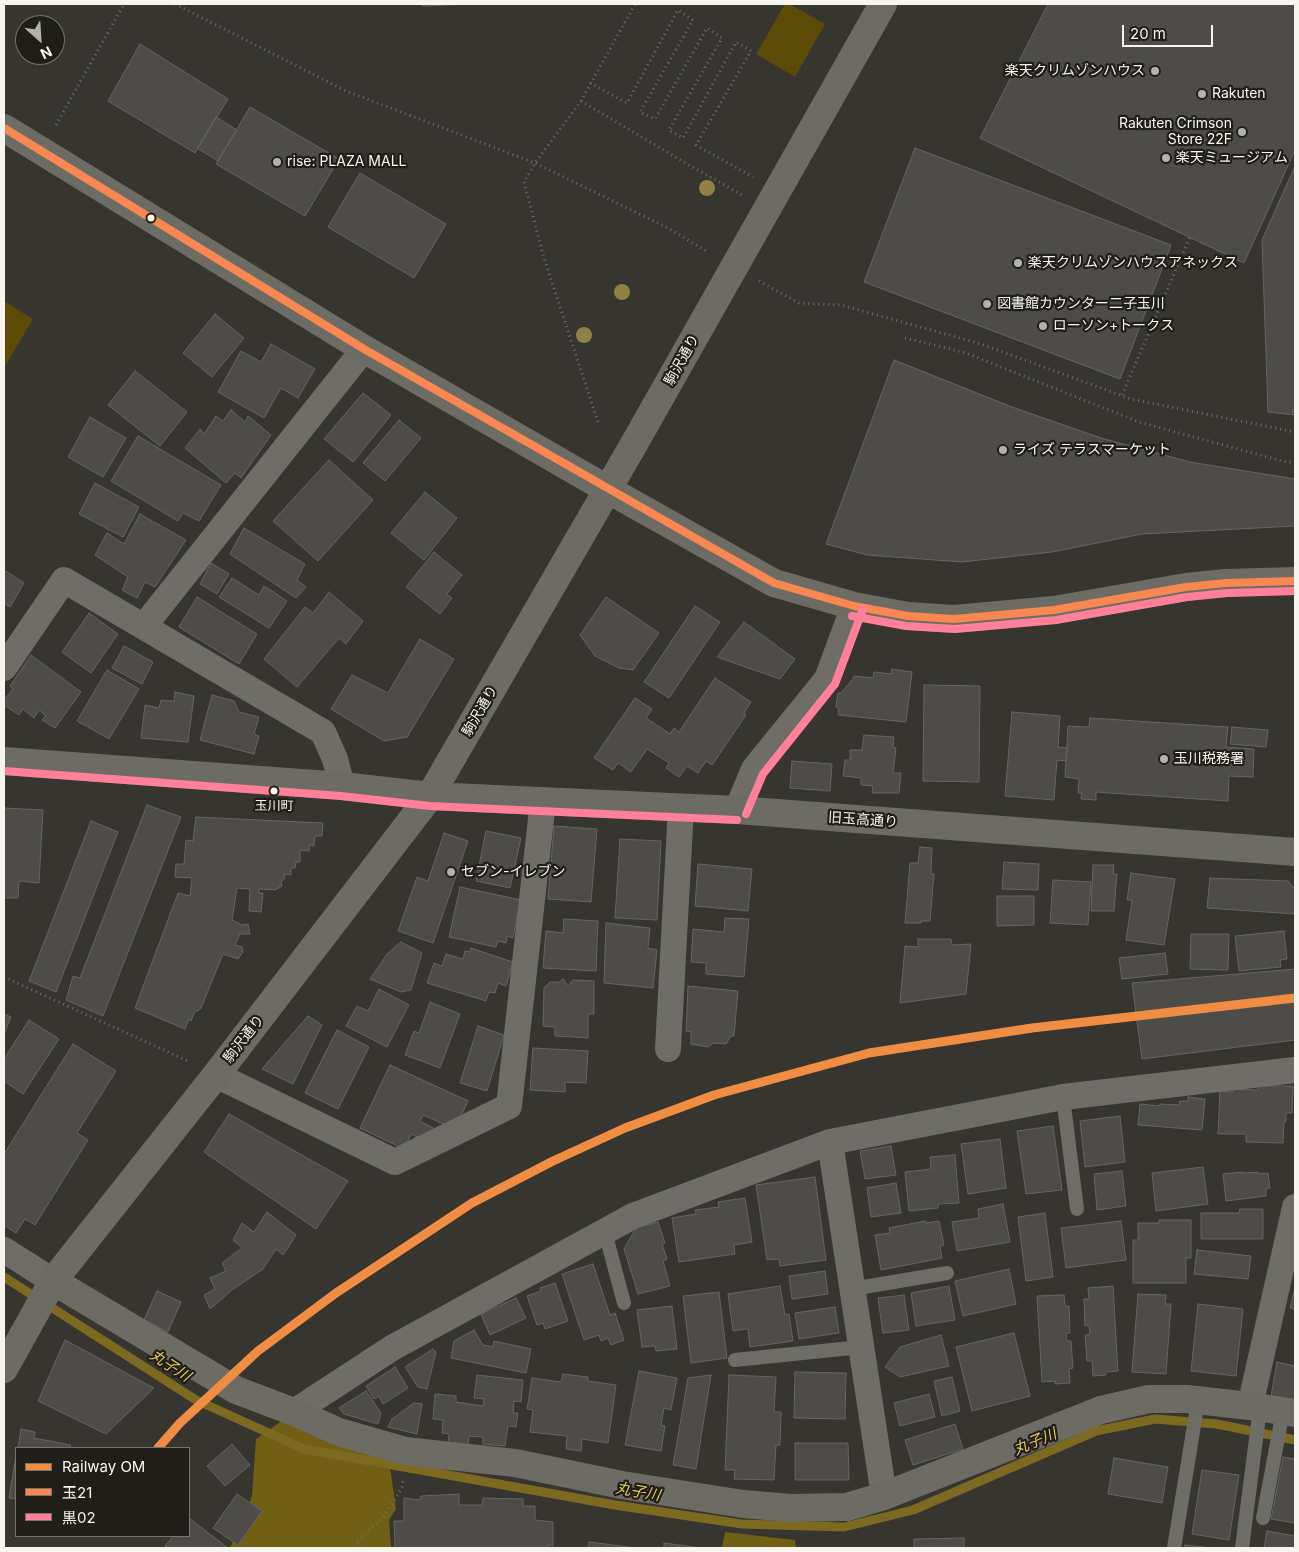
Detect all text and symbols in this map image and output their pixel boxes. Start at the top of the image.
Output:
north arrow [15,15,65,65]
scale bar [1124,15,1215,47]
text: 20 m [1130,24,1166,43]
text: N [38,43,55,63]
place label: 楽天クリムゾンハウス [1005,63,1145,79]
marker: 楽天クリムゾンハウス [1149,65,1161,77]
place label: Rakuten [1212,86,1266,102]
marker: Rakuten [1196,88,1208,100]
place label: Rakuten Crimson Store 22F [1119,116,1232,148]
marker: Rakuten Crimson Store 22F [1236,126,1248,138]
place label: 楽天ミュージアム [1176,150,1288,166]
marker: 楽天ミュージアム [1160,152,1172,164]
place label: rise: PLAZA MALL [287,154,406,170]
marker: rise: PLAZA MALL [271,156,283,168]
unlabelled marker [146,213,156,223]
place label: 楽天クリムゾンハウスアネックス [1028,255,1238,271]
marker: 楽天クリムゾンハウスアネックス [1012,257,1024,269]
place label: 図書館カウンター二子玉川 [997,296,1165,312]
marker: 図書館カウンター二子玉川 [981,298,993,310]
place label: ローソン+トークス [1053,318,1174,334]
marker: ローソン+トークス [1037,320,1049,332]
street label: 駒沢通り [661,331,703,389]
place label: ライズ テラスマーケット [1013,442,1171,458]
marker: ライズ テラスマーケット [997,444,1009,456]
street label: 駒沢通り [459,683,501,739]
place label: 玉川税務署 [1174,751,1244,767]
marker: 玉川税務署 [1158,753,1170,765]
marker: 玉川町 [269,786,279,796]
place label: 玉川町 [255,798,293,814]
street label: 旧玉高通り [827,809,899,831]
place label: セブン-イレブン [461,864,565,880]
marker: セブン-イレブン [445,866,457,878]
street label: 駒沢通り [220,1012,268,1066]
water label: 丸子川 [146,1346,194,1386]
water label: 丸子川 [1011,1425,1059,1459]
legend [15,1447,190,1537]
text: Railway OM [62,1457,145,1476]
water label: 丸子川 [614,1479,662,1505]
text: 玉21 [62,1483,92,1502]
text: 黒02 [62,1508,96,1527]

